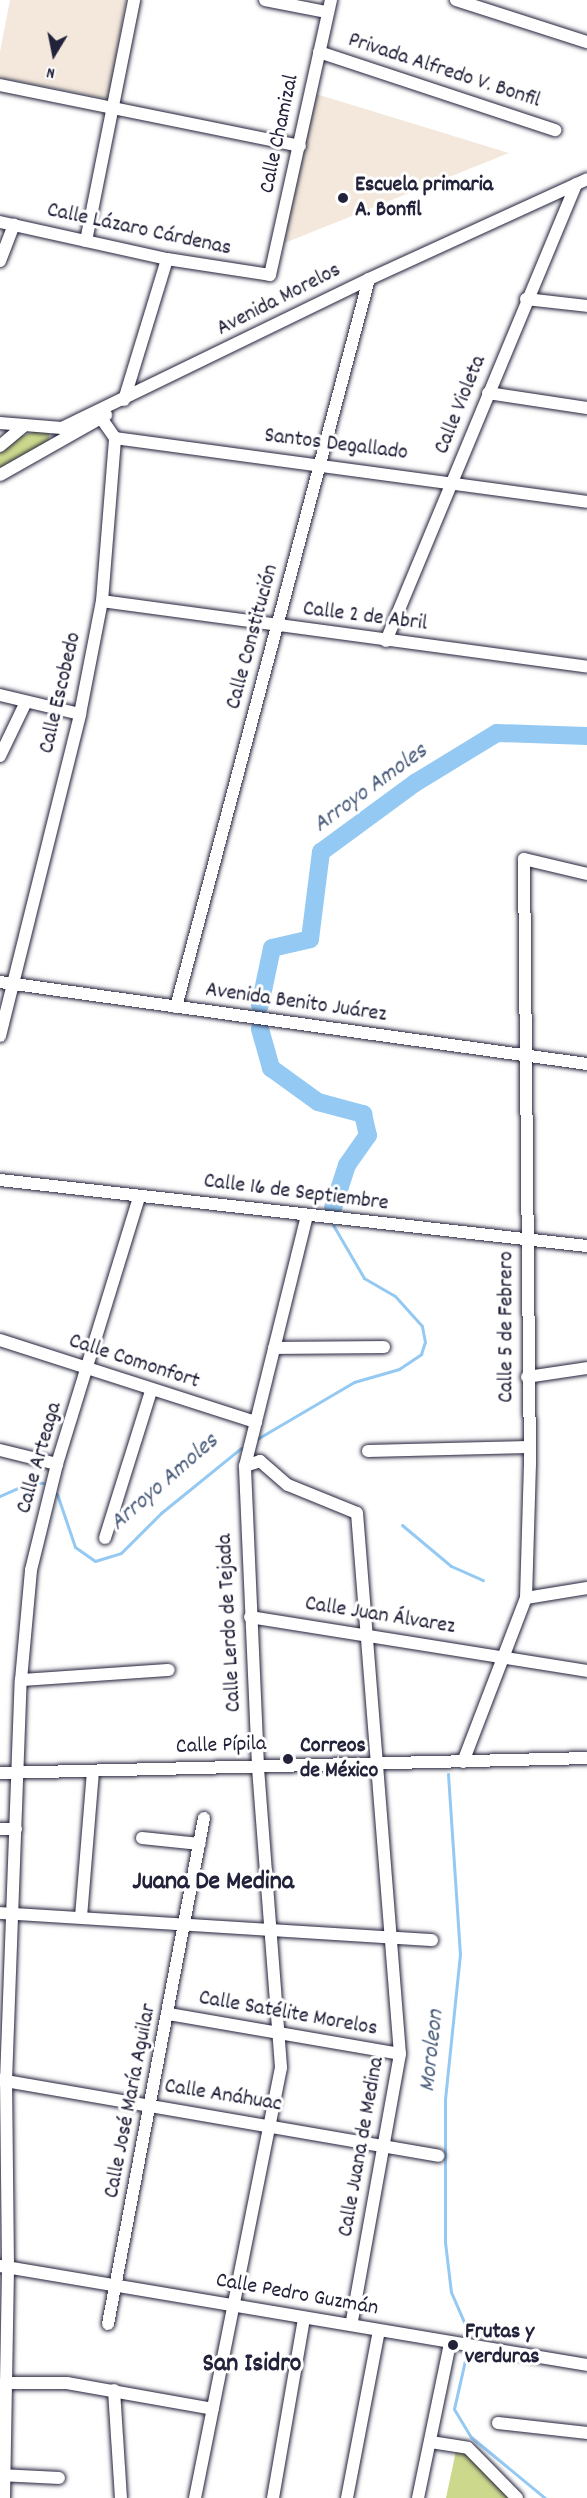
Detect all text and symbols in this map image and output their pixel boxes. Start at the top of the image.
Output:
north arrow [24,24,84,84]
street label: Privada Alfredo V. Bonfil [345,27,543,115]
text: N [45,60,57,84]
street label: Calle Chamizal [255,72,305,196]
place label: Escuela primaria A. Bonfil [355,172,493,224]
marker: Escuela primaria A. Bonfil [336,191,350,205]
street label: Calle Lázaro Cárdenas [44,198,234,262]
street label: Avenida Morelos [213,257,345,343]
street label: Calle Violeta [429,352,493,458]
street label: Santos Degallado [263,423,409,467]
street label: Calle Constitución [221,562,285,712]
street label: Calle 2 de Abril [301,596,429,638]
street label: Calle Escobedo [34,630,88,756]
water label: Arroyo Amoles [308,738,434,840]
street label: Avenida Benito Juárez [204,977,388,1029]
street label: Calle 16 de Septiembre [202,1169,390,1217]
street label: Calle 5 de Febrero [494,1251,520,1403]
street label: Calle Comonfort [65,1328,203,1396]
street label: Calle Arteaga [12,1399,68,1517]
water label: Arroyo Amoles [105,1428,225,1538]
street label: Calle Lerdo de Tejada [212,1533,248,1713]
street label: Calle Juan Álvarez [303,1591,457,1641]
street label: Calle Pípila [175,1731,267,1761]
place label: Correos de México [300,1733,378,1784]
marker: Correos de México [281,1752,295,1766]
district label: Juana De Medina [132,1867,294,1899]
street label: Calle Satélite Morelos [197,1985,379,2043]
street label: Calle José María Aguilar [99,2001,163,2201]
water label: Moroleon [414,2009,452,2093]
street label: Calle Juana de Medina [333,2055,391,2239]
street label: Calle Anáhuac [163,2074,283,2118]
street label: Calle Pedro Guzmán [214,2268,380,2322]
place label: Frutas y verduras [465,2319,540,2370]
marker: Frutas y verduras [446,2338,460,2352]
district label: San Isidro [203,2349,301,2381]

